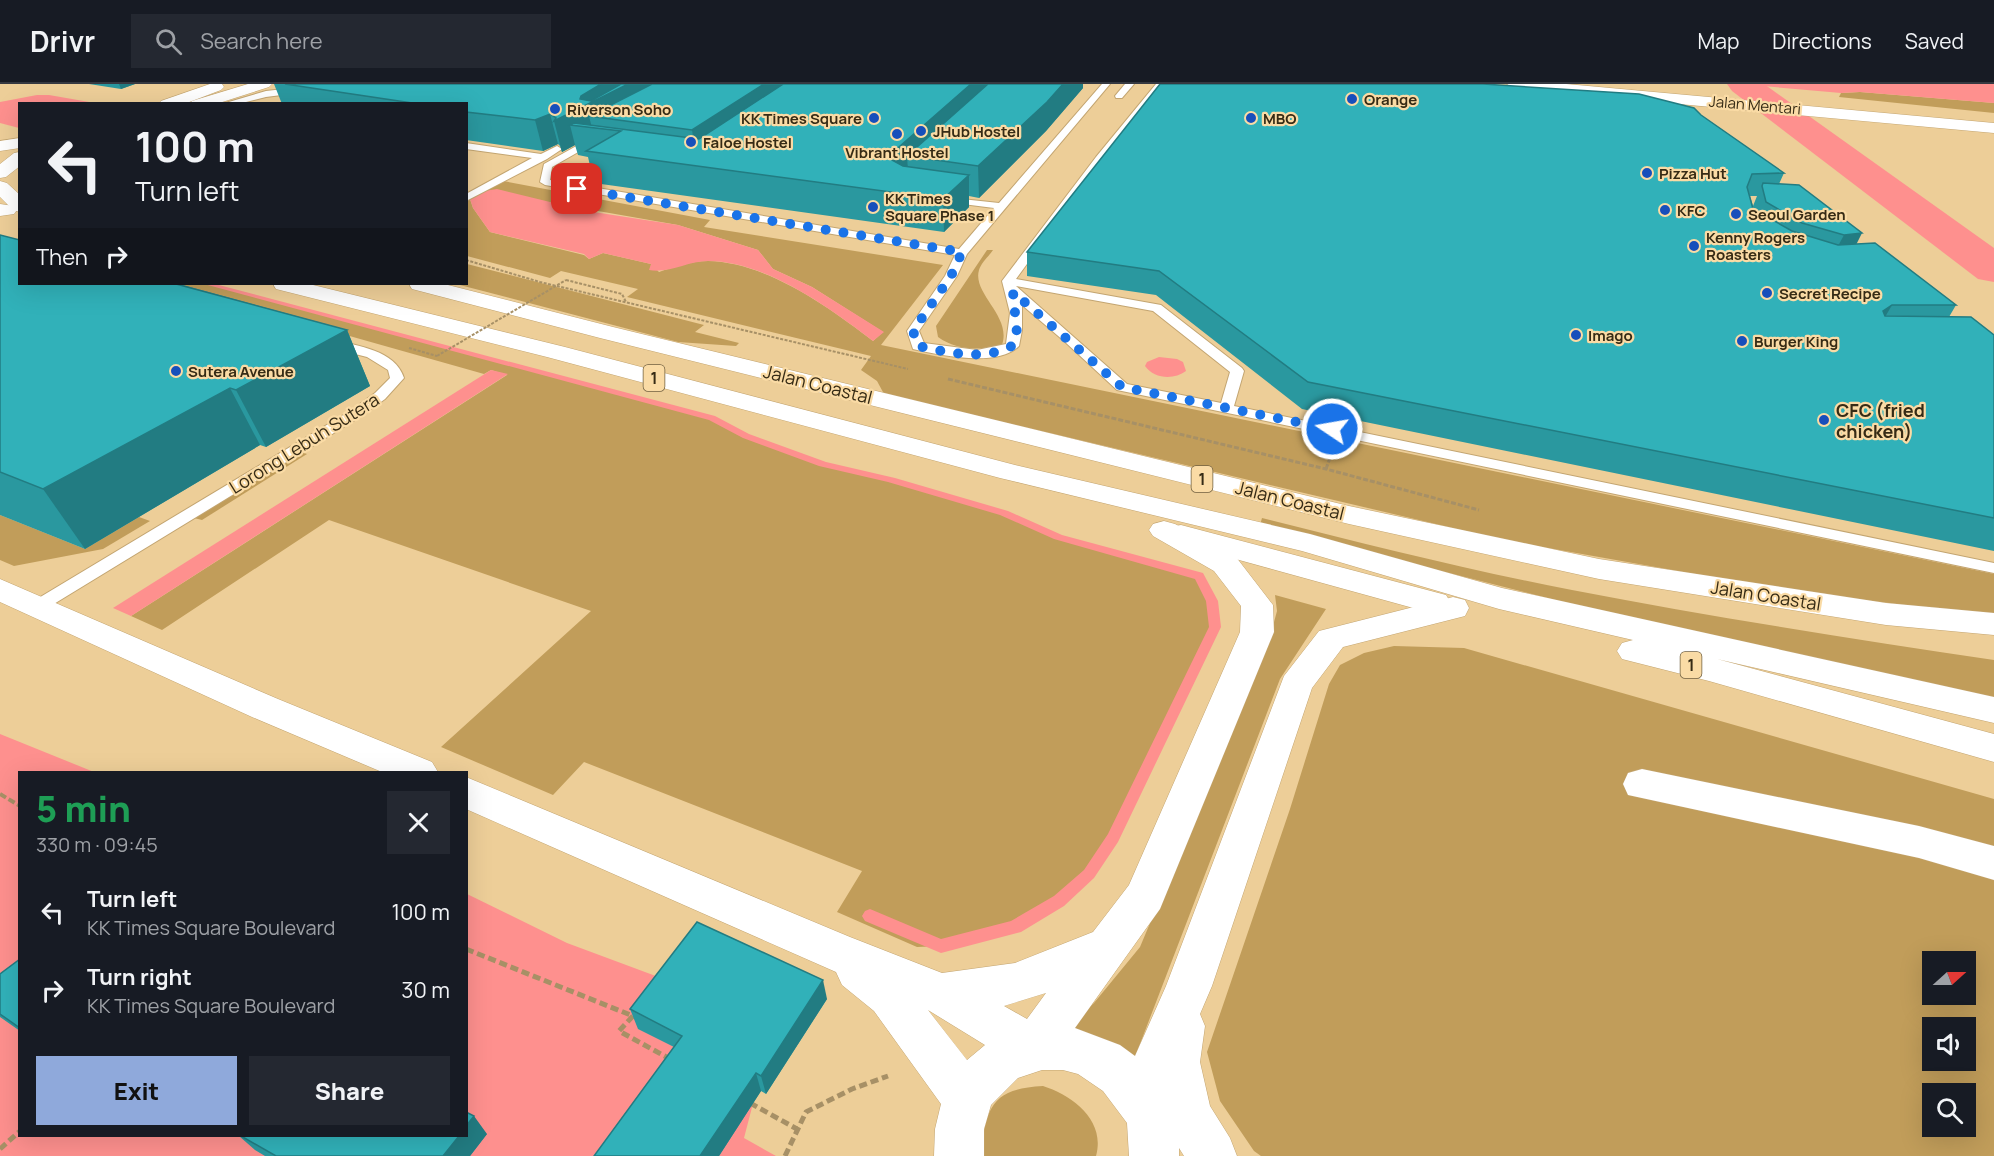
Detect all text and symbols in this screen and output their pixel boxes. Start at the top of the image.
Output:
search box [131,14,551,68]
text: Drivr [30,22,95,60]
icon: search [152,25,185,58]
text: Search here [200,26,323,56]
text: Map [1698,27,1739,55]
text: Directions [1772,27,1872,55]
text: Saved [1905,27,1964,55]
place label: Orange [1364,89,1417,110]
street label: Jalan Mentari [1708,91,1802,119]
marker: Orange [1345,92,1359,106]
place label: Riverson Soho [567,99,671,120]
marker: Riverson Soho [548,102,562,116]
place label: KK Times Square [741,108,862,129]
place label: MBO [1263,108,1297,129]
marker: KK Times Square [867,111,881,125]
marker: MBO [1244,111,1258,125]
text: 100 m [135,117,255,175]
place label: JHub Hostel [933,121,1020,142]
marker: JHub Hostel [914,124,928,138]
icon: left [36,126,114,204]
marker: Vibrant Hostel [890,127,904,141]
place label: Faloe Hostel [703,132,792,153]
marker: Faloe Hostel [684,135,698,149]
place label: Vibrant Hostel [845,142,949,163]
pin [551,163,602,214]
place label: Pizza Hut [1659,163,1727,184]
marker: Pizza Hut [1640,166,1654,180]
text: Turn left [135,172,239,209]
icon: arrive [560,172,593,205]
place label: KK Times Square Phase 1 [885,188,994,226]
marker: KK Times Square Phase 1 [866,200,880,214]
place label: KFC [1677,200,1706,221]
marker: KFC [1658,203,1672,217]
place label: Seoul Garden [1748,204,1846,225]
marker: Seoul Garden [1729,207,1743,221]
place label: Kenny Rogers Roasters [1706,227,1805,265]
marker: Kenny Rogers Roasters [1687,239,1701,253]
icon: right [100,240,133,273]
text: Then [36,242,88,272]
place label: Secret Recipe [1779,283,1881,304]
marker: Secret Recipe [1760,286,1774,300]
place label: Imago [1588,325,1633,346]
marker: Imago [1569,328,1583,342]
place label: Burger King [1754,331,1838,352]
marker: Burger King [1735,334,1749,348]
street label: Jalan Coastal [761,359,875,409]
place label: Sutera Avenue [188,361,294,382]
marker: Sutera Avenue [169,364,183,378]
road number: 1 [644,365,664,391]
street label: Lorong Lebuh Sutera [225,387,383,499]
position arrow [1300,397,1364,461]
place label: CFC (fried chicken) [1836,398,1925,443]
marker: CFC (fried chicken) [1817,413,1831,427]
road number: 1 [1192,466,1212,492]
street label: Jalan Coastal [1233,475,1347,525]
street label: Jalan Coastal [1709,574,1823,616]
road number: 1 [1680,652,1702,678]
text: 5 min [36,784,131,833]
button: close [387,791,450,854]
text: 330 m · 09:45 [36,831,158,858]
text: Turn left [87,884,177,914]
icon: left [36,896,69,929]
text: 100 m [392,897,450,927]
text: KK Times Square Boulevard [87,914,335,941]
north arrow [1922,951,1976,1005]
map controls [1922,951,1976,1137]
text: Turn right [87,962,192,992]
icon: right [36,974,69,1007]
text: 30 m [401,975,450,1005]
text: KK Times Square Boulevard [87,992,335,1019]
button: sound [1922,1017,1976,1071]
button: Exit [36,1056,237,1125]
button: Share [249,1056,450,1125]
button: search [1922,1083,1976,1137]

